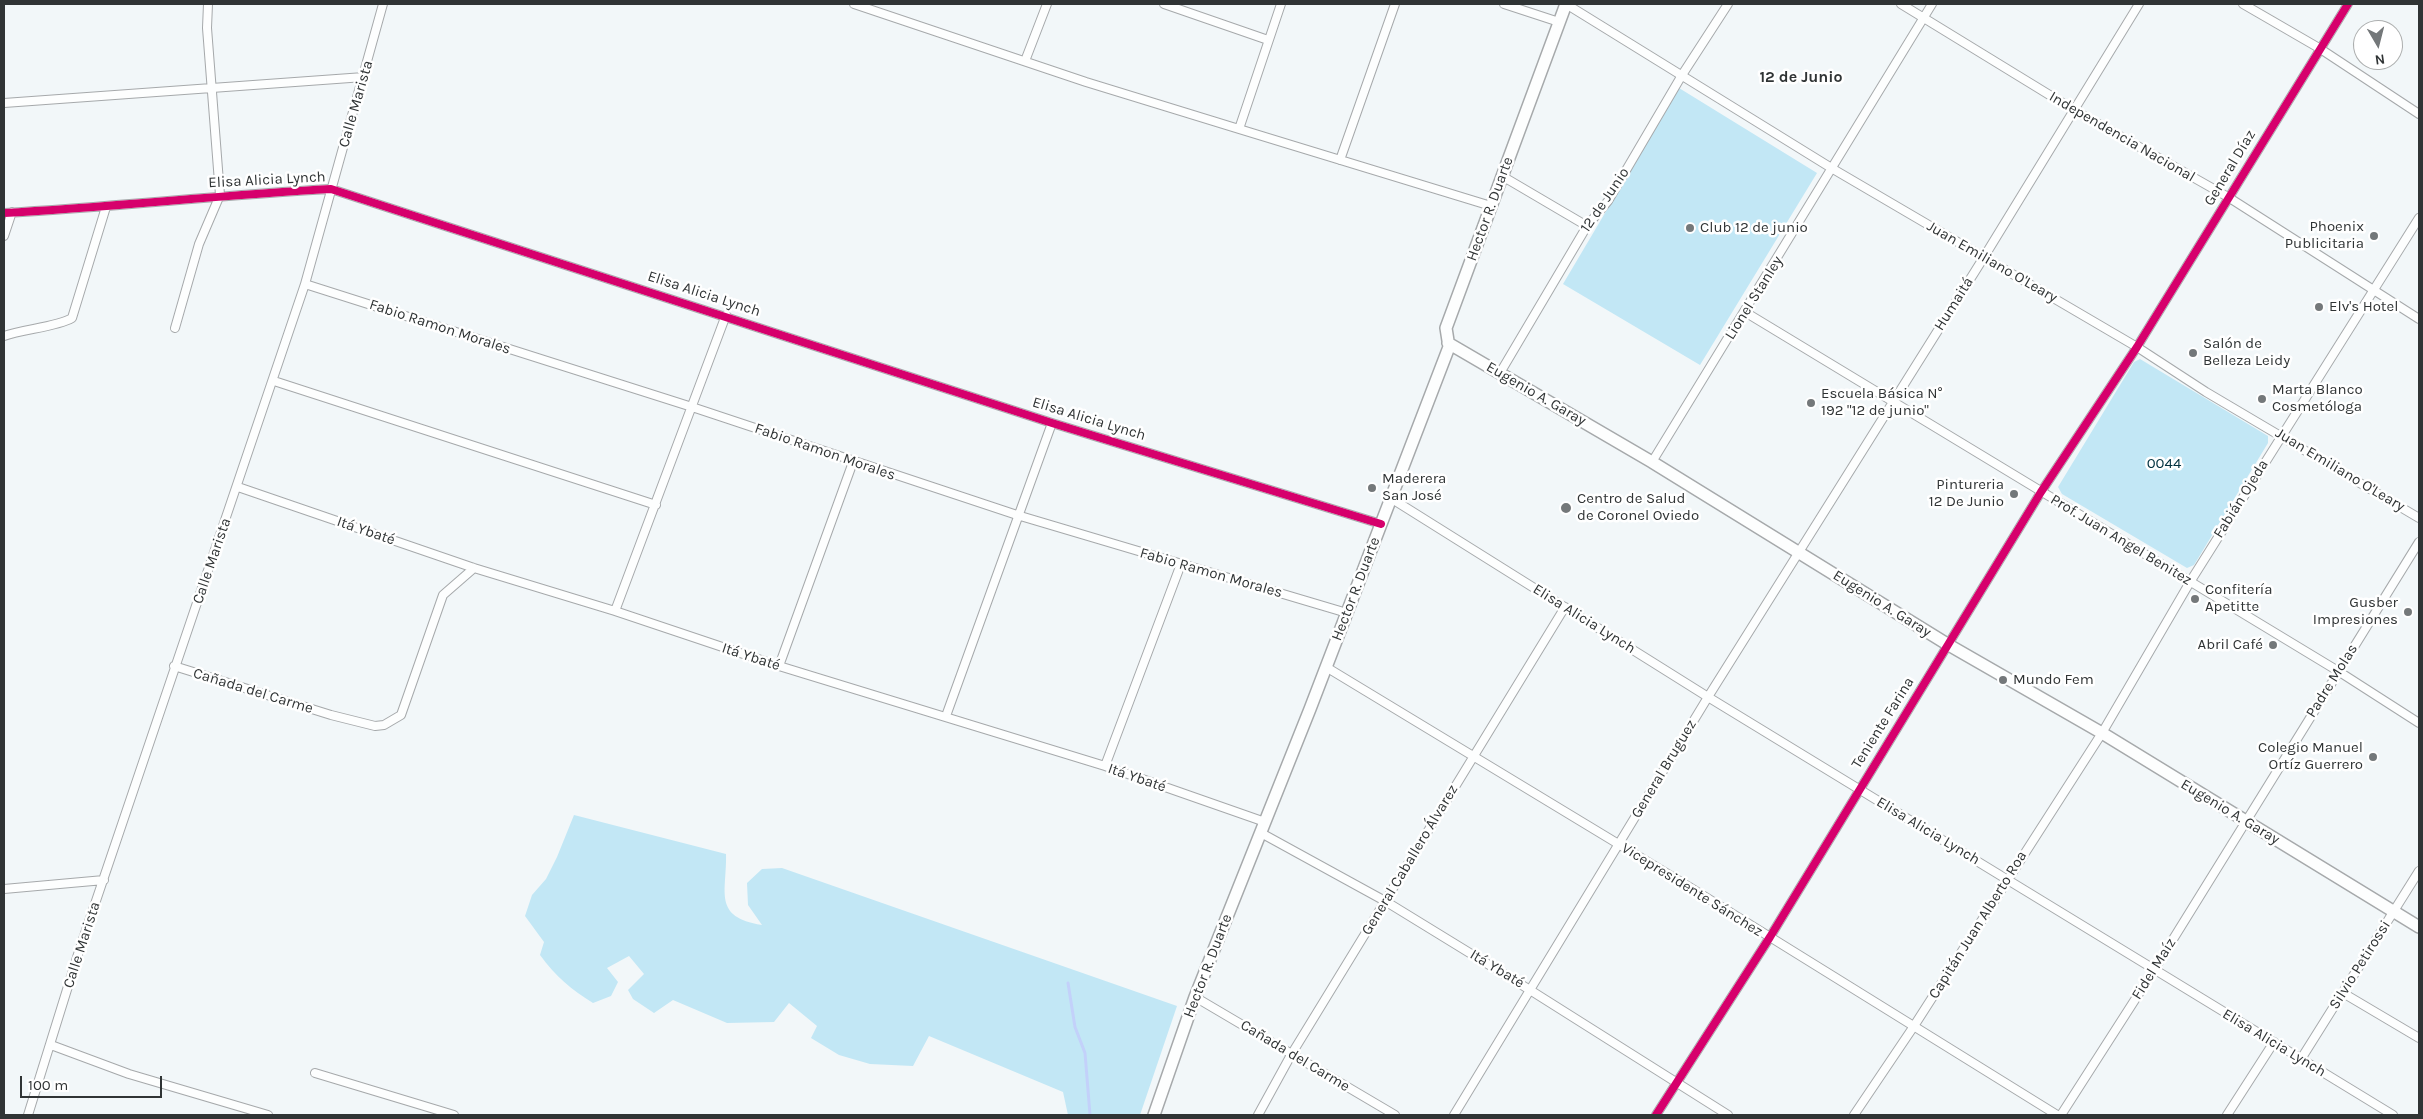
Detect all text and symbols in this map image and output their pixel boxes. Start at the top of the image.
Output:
north arrow [2353,20,2403,70]
text: N [2374,50,2386,68]
street label: Calle Marista [335,58,377,150]
district label: 12 de Junio [1759,67,1843,87]
street label: Independencia Nacional [2046,88,2198,186]
street label: General Díaz [2200,127,2260,209]
street label: Hector R. Duarte [1463,154,1517,264]
street label: 12 de Junio [1577,164,1633,236]
street label: Elisa Alicia Lynch [208,168,326,192]
street label: Juan Emiliano O'Leary [1924,217,2060,307]
place label: Phoenix Publicitaria [2285,218,2364,253]
place label: Club 12 de junio [1700,219,1808,237]
marker: Club 12 de junio [1684,222,1696,234]
marker: Phoenix Publicitaria [2368,230,2380,242]
street label: Lionel Stanley [1721,253,1787,343]
street label: Elisa Alicia Lynch [645,267,763,321]
street label: Humaitá [1931,274,1977,334]
street label: Fabio Ramon Morales [367,296,513,358]
place label: Elv's Hotel [2329,298,2398,316]
marker: Elv's Hotel [2313,301,2325,313]
place label: Salón de Belleza Leidy [2203,335,2290,370]
marker: Salón de Belleza Leidy [2187,347,2199,359]
street label: Eugenio A. Garay [1483,358,1589,430]
place label: Marta Blanco Cosmetóloga [2272,381,2363,416]
place label: Escuela Básica N° 192 "12 de junio" [1821,385,1943,420]
street label: Elisa Alicia Lynch [1030,393,1148,445]
marker: Marta Blanco Cosmetóloga [2256,393,2268,405]
marker: Escuela Básica N° 192 "12 de junio" [1805,397,1817,409]
street label: Fabio Ramon Morales [752,419,898,485]
street label: Juan Emiliano O'Leary [2272,424,2408,516]
park label: 0044 [2147,455,2181,473]
street label: Fabián Ojeda [2210,456,2272,542]
place label: Maderera San José [1382,470,1446,505]
place label: Pintureria 12 De Junio [1929,476,2004,511]
marker: Maderera San José [1366,482,1378,494]
marker: Pintureria 12 De Junio [2008,488,2020,500]
place label: Centro de Salud de Coronel Oviedo [1577,490,1699,525]
street label: Prof. Juan Angel Benitez [2047,491,2195,589]
marker: Centro de Salud de Coronel Oviedo [1559,501,1573,515]
street label: Itá Ybaté [335,513,397,549]
street label: Calle Marista [189,516,235,606]
street label: Hector R. Duarte [1328,535,1384,643]
street label: Fabio Ramon Morales [1138,544,1284,602]
street label: Eugenio A. Garay [1830,567,1934,641]
street label: Elisa Alicia Lynch [1529,580,1639,658]
place label: Confitería Apetitte [2205,581,2273,616]
marker: Confitería Apetitte [2189,593,2201,605]
place label: Gusber Impresiones [2313,594,2398,629]
marker: Gusber Impresiones [2402,606,2414,618]
place label: Abril Café [2198,636,2263,654]
street label: Itá Ybaté [720,639,782,675]
marker: Abril Café [2267,639,2279,651]
street label: Padre Molas [2302,641,2362,721]
street label: Cañada del Carme [191,664,315,718]
place label: Mundo Fem [2013,671,2094,689]
street label: Teniente Farina [1848,674,1918,772]
marker: Mundo Fem [1997,674,2009,686]
street label: General Bruguez [1628,716,1700,822]
place label: Colegio Manuel Ortíz Guerrero [2258,739,2363,774]
marker: Colegio Manuel Ortíz Guerrero [2367,751,2379,763]
street label: Itá Ybaté [1106,760,1168,796]
street label: Eugenio A. Garay [2177,775,2283,849]
street label: General Caballero Álvarez [1358,782,1462,938]
street label: Elisa Alicia Lynch [1873,793,1983,869]
street label: Vicepresidente Sánchez [1618,839,1766,941]
street label: Capitán Juan Alberto Roa [1925,848,2031,1002]
street label: Calle Marista [60,900,104,990]
street label: Hector R. Duarte [1180,912,1236,1020]
street label: Silvio Petirossi [2325,917,2395,1013]
street label: Fidel Maíz [2128,935,2180,1003]
street label: Itá Ybaté [1466,946,1528,992]
street label: Elisa Alicia Lynch [2219,1005,2329,1081]
street label: Cañada del Carme [1237,1016,1353,1096]
scale bar [22,1066,165,1098]
text: 100 m [28,1076,68,1094]

